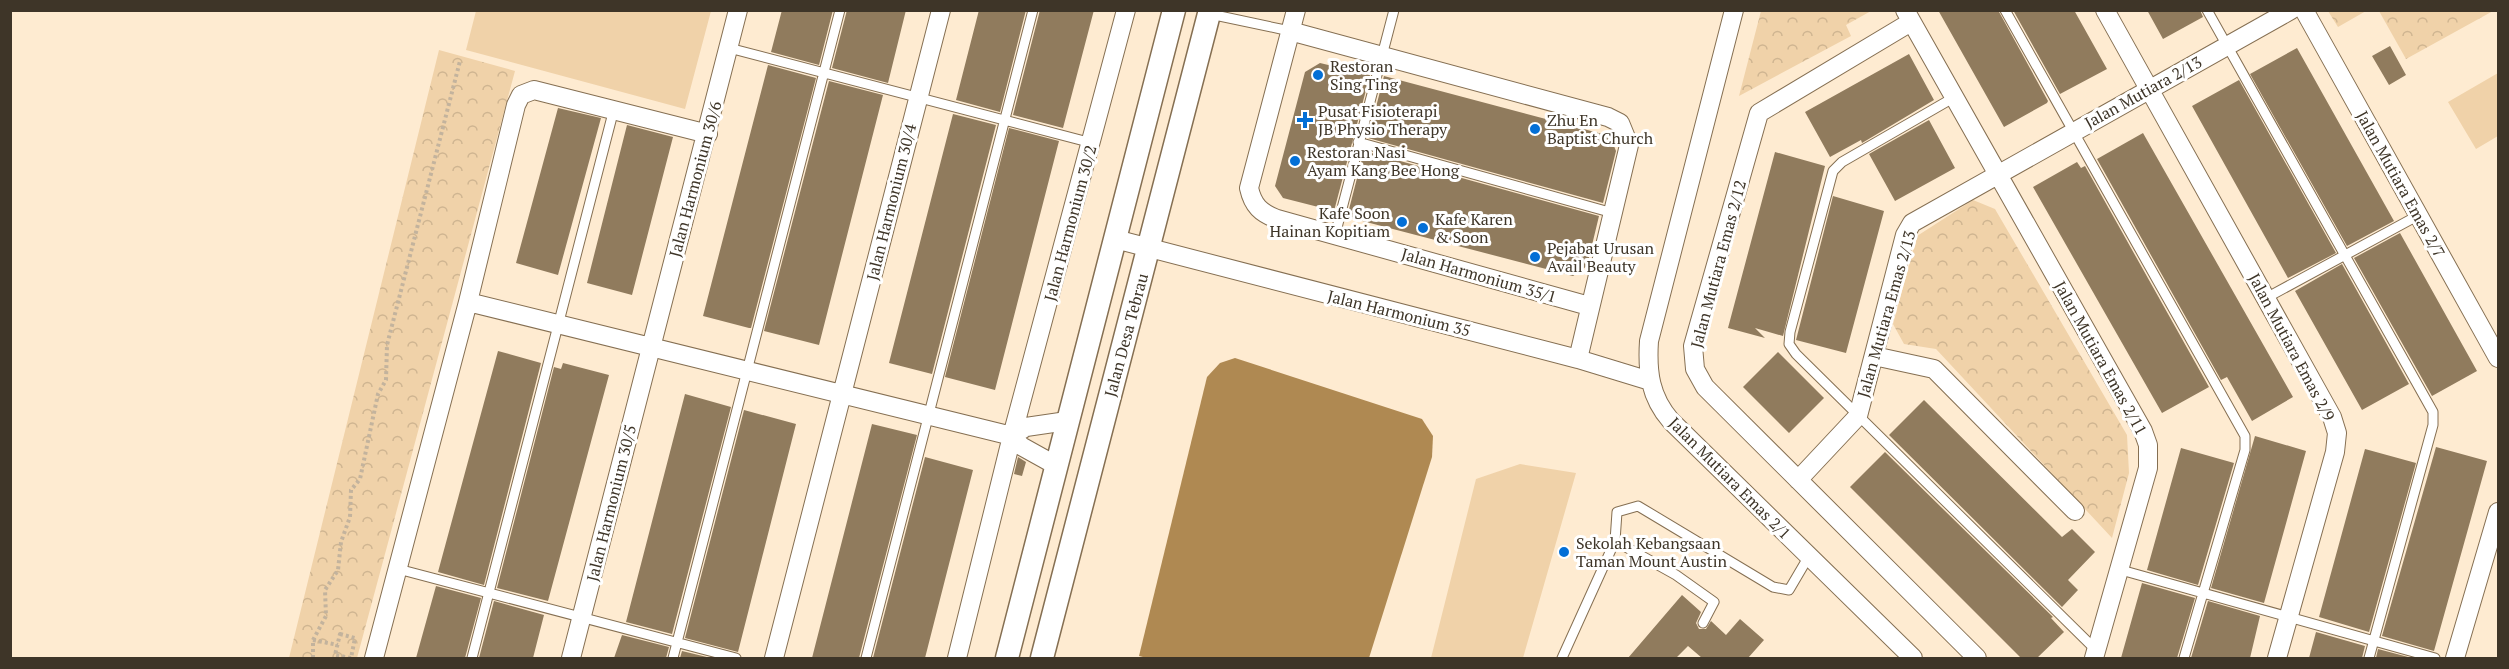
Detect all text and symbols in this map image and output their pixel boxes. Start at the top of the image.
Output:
street label: Jalan Mutiara 2/13 [2080,51,2206,133]
place label: Restoran Sing Ting [1330,55,1398,95]
marker: Restoran Sing Ting [1311,68,1325,82]
street label: Jalan Harmonium 30/6 [664,98,727,259]
place label: Pusat Fisioterapi JB Physio Therapy [1318,100,1448,140]
street label: Jalan Mutiara Emas 2/7 [2352,107,2450,261]
place label: Zhu En Baptist Church [1547,109,1654,149]
marker: Pusat Fisioterapi JB Physio Therapy [1296,111,1314,129]
street label: Jalan Harmonium 30/4 [861,121,921,283]
marker: Zhu En Baptist Church [1528,122,1542,136]
place label: Restoran Nasi Ayam Kang Bee Hong [1307,141,1460,181]
street label: Jalan Harmonium 30/2 [1039,143,1101,303]
marker: Restoran Nasi Ayam Kang Bee Hong [1288,154,1302,168]
street label: Jalan Mutiara Emas 2/12 [1685,178,1751,350]
place label: Kafe Soon Hainan Kopitiam [1270,202,1390,242]
place label: Kafe Karen & Soon [1435,208,1513,248]
marker: Kafe Soon Hainan Kopitiam [1395,215,1409,229]
marker: Kafe Karen & Soon [1416,221,1430,235]
street label: Jalan Mutiara Emas 2/13 [1852,228,1920,400]
place label: Pejabat Urusan Avail Beauty [1547,237,1655,277]
street label: Jalan Harmonium 35/1 [1399,242,1559,308]
marker: Pejabat Urusan Avail Beauty [1528,250,1542,264]
street label: Jalan Mutiara Emas 2/9 [2244,269,2340,425]
street label: Jalan Desa Tebrau [1099,271,1153,399]
street label: Jalan Mutiara Emas 2/11 [2049,277,2153,439]
street label: Jalan Harmonium 35 [1325,285,1473,341]
street label: Jalan Mutiara Emas 2/1 [1664,412,1796,544]
street label: Jalan Harmonium 30/5 [581,422,641,584]
place label: Sekolah Kebangsaan Taman Mount Austin [1576,532,1728,572]
marker: Sekolah Kebangsaan Taman Mount Austin [1557,545,1571,559]

